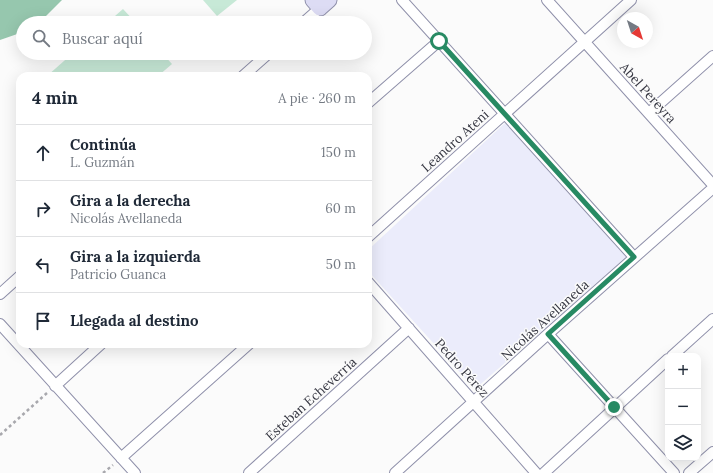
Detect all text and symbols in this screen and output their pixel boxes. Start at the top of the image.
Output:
north arrow [617,12,653,48]
search box [16,16,372,60]
icon: search [30,27,52,49]
text: Buscar aquí [62,29,143,48]
route start [430,32,448,50]
street label: Abel Pereyra [616,58,680,127]
text: 4 min [32,87,78,109]
text: A pie · 260 m [278,90,356,107]
street label: Leandro Ateni [418,106,493,176]
text: Continúa [70,135,136,154]
icon: ahead [32,142,54,164]
text: 150 m [321,144,356,161]
text: L. Guzmán [70,154,135,171]
text: Gira a la derecha [70,191,190,210]
icon: right [32,198,54,220]
text: 60 m [325,200,356,217]
text: Nicolás Avellaneda [70,210,182,227]
text: Gira a la izquierda [70,247,201,266]
icon: left [32,254,54,276]
text: 50 m [326,256,356,273]
text: Patricio Guanca [70,266,166,283]
street label: Nicolás Avellaneda [498,276,593,364]
icon: arrive [32,310,54,332]
text: Llegada al destino [70,311,199,330]
street label: Pedro Pérez [431,335,493,401]
street label: Esteban Echeverría [262,353,360,444]
map controls [665,353,701,461]
button: + [665,353,701,389]
button: − [665,389,701,425]
route end [605,398,623,416]
button: layers [665,425,701,461]

